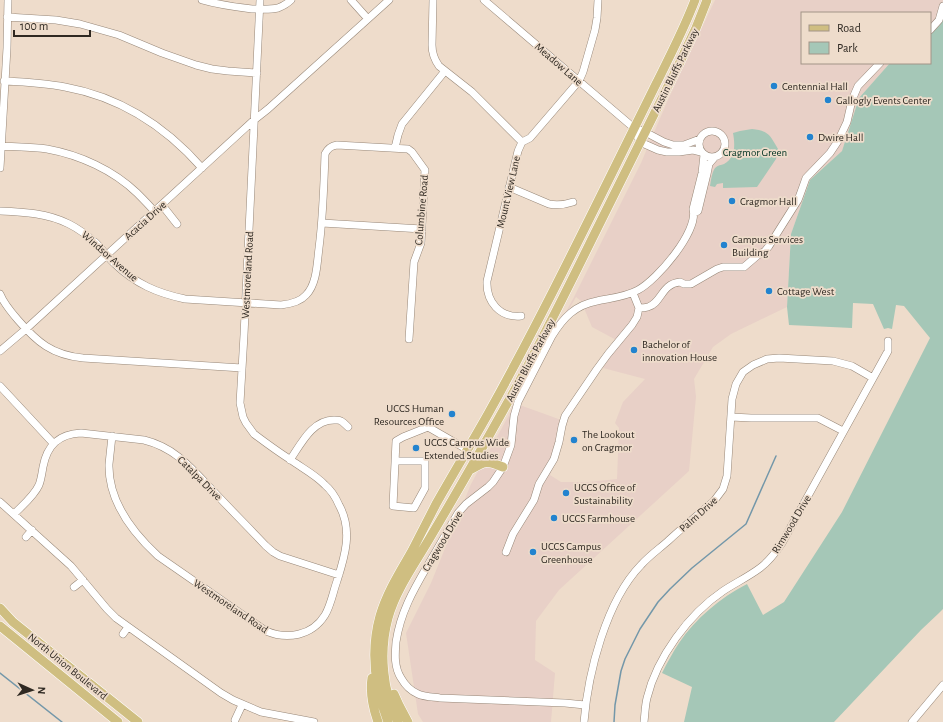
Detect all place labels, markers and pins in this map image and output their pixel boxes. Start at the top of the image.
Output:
marker: Centennial Hall [769,81,779,91]
place label: Centennial Hall [782,81,848,92]
marker: Gallogly Events Center [823,95,833,105]
place label: Gallogly Events Center [836,95,931,106]
marker: Dwire Hall [805,132,815,142]
place label: Dwire Hall [818,132,863,143]
marker: Cragmor Hall [727,196,737,206]
place label: Cragmor Hall [740,196,797,207]
place label: Campus Services Building [732,234,803,258]
marker: Campus Services Building [719,240,729,250]
marker: Cottage West [764,286,774,296]
place label: Cottage West [777,286,835,297]
place label: Bachelor of innovation House [642,339,717,363]
marker: Bachelor of innovation House [629,345,639,355]
place label: UCCS Human Resources Office [374,403,444,427]
marker: UCCS Human Resources Office [447,409,457,419]
place label: The Lookout on Cragmor [582,429,635,453]
marker: The Lookout on Cragmor [569,435,579,445]
place label: UCCS Campus Wide Extended Studies [424,437,509,461]
marker: UCCS Campus Wide Extended Studies [411,443,421,453]
place label: UCCS Office of Sustainability [574,482,636,506]
marker: UCCS Office of Sustainability [561,488,571,498]
marker: UCCS Farmhouse [549,513,559,523]
place label: UCCS Farmhouse [562,513,635,524]
place label: UCCS Campus Greenhouse [541,541,601,565]
marker: UCCS Campus Greenhouse [528,547,538,557]

